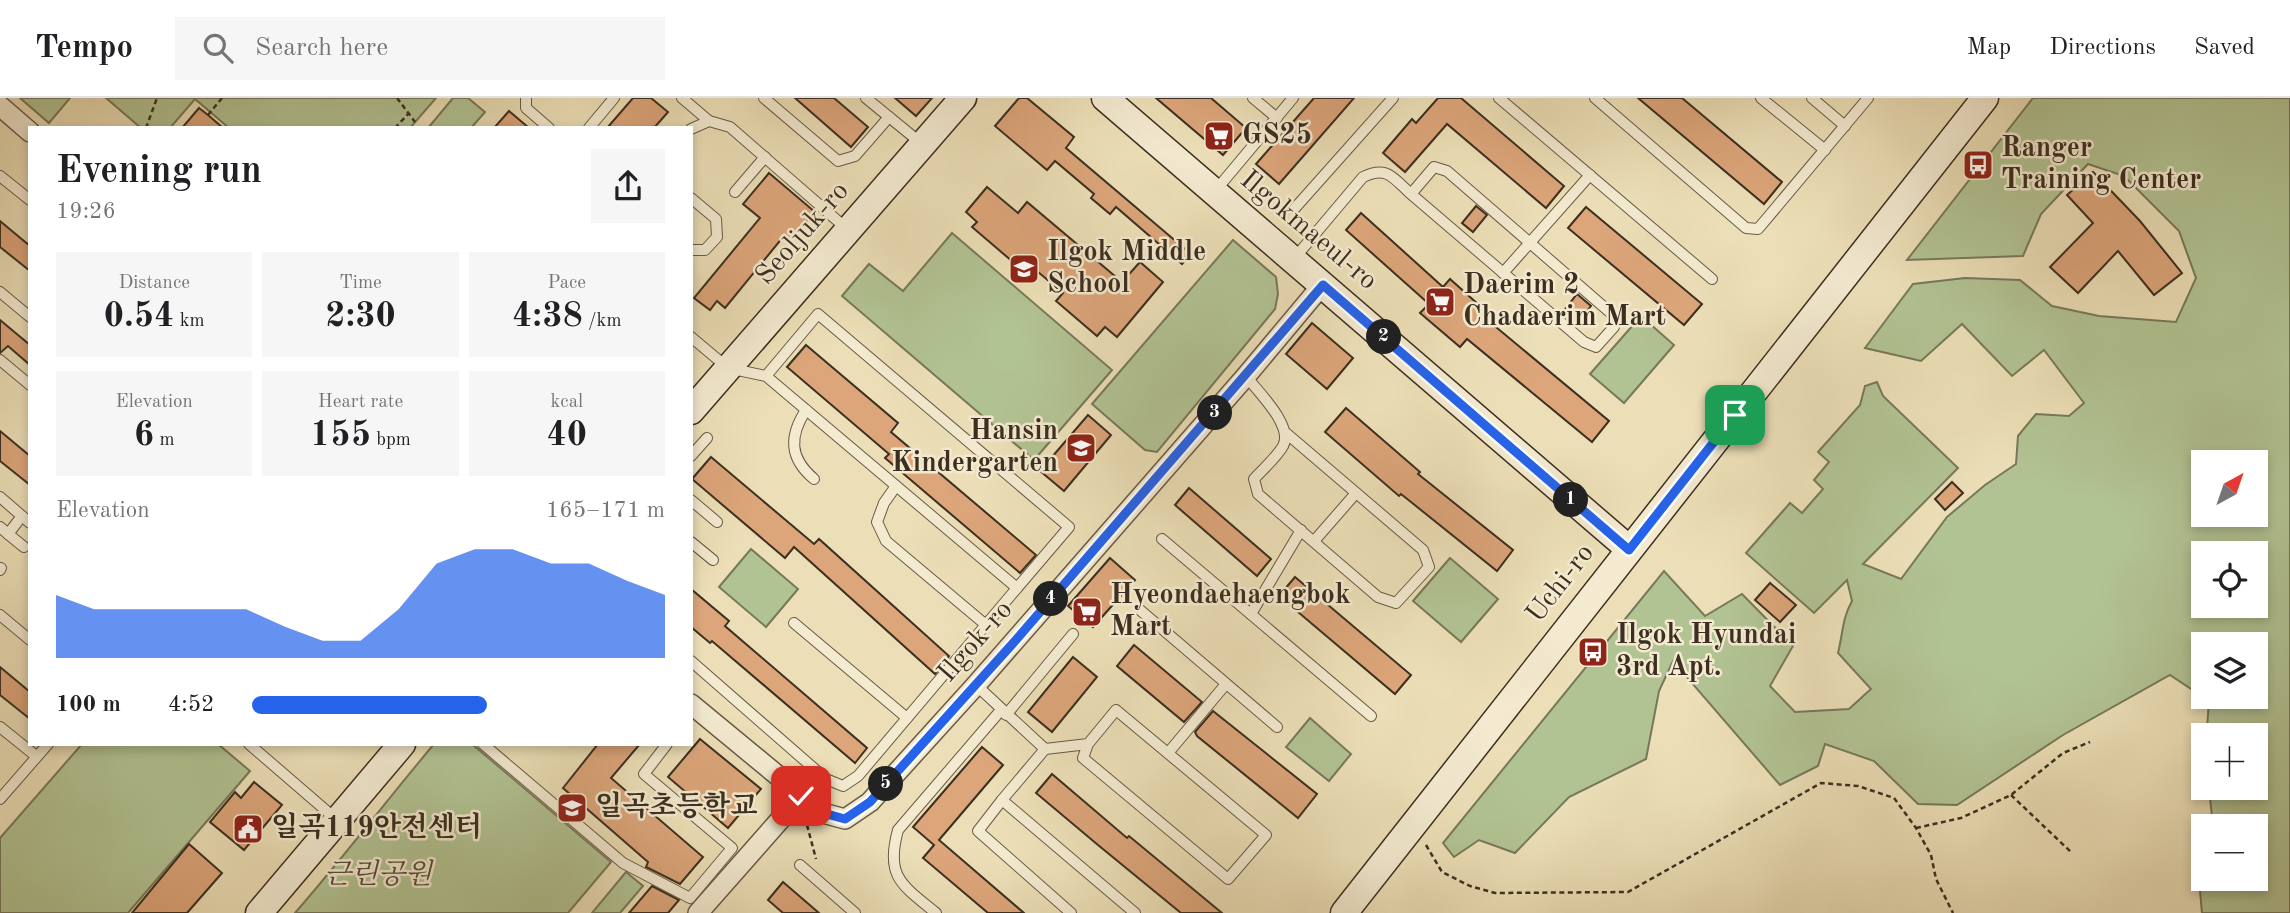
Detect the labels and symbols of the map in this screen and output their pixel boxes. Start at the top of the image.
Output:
supermarket icon: GS25 [1202,119,1236,153]
place label: GS25 [1242,122,1312,150]
place label: Ranger Training Center [2001,135,2201,195]
bus stop icon: Ranger Training Center [1961,148,1995,182]
street label: Ilgokmaeul-ro [1234,166,1382,296]
street label: Seoljuk-ro [751,177,855,291]
place label: Ilgok Middle School [1047,239,1206,299]
school or university icon: Ilgok Middle School [1007,252,1041,286]
place label: Daerim 2 Chadaerim Mart [1463,272,1666,332]
supermarket icon: Daerim 2 Chadaerim Mart [1423,285,1457,319]
pin: 2 [1366,320,1402,354]
pin [1705,385,1765,445]
pin: 3 [1198,396,1232,430]
place label: Hansin Kindergarten [891,418,1058,478]
school or university icon: Hansin Kindergarten [1064,431,1098,465]
north arrow [2191,450,2268,527]
pin: 1 [1554,482,1588,518]
street label: Uchi-ro [1522,539,1600,629]
pin: 4 [1034,582,1068,616]
place label: Hyeondaehaengbok Mart [1110,582,1351,642]
supermarket icon: Hyeondaehaengbok Mart [1070,595,1104,629]
street label: Ilgok-ro [933,596,1019,688]
place label: Ilgok Hyundai 3rd Apt. [1616,622,1796,682]
bus stop icon: Ilgok Hyundai 3rd Apt. [1576,635,1610,669]
pin [771,766,831,826]
pin: 5 [868,766,903,802]
place label: 일곡초등학교 [595,790,757,822]
school or university icon: 일곡초등학교 [555,791,589,825]
place label: 일곡119안전센터 [271,811,482,843]
public building icon: 일곡119안전센터 [231,812,265,846]
park label: 근린공원 [324,859,434,890]

